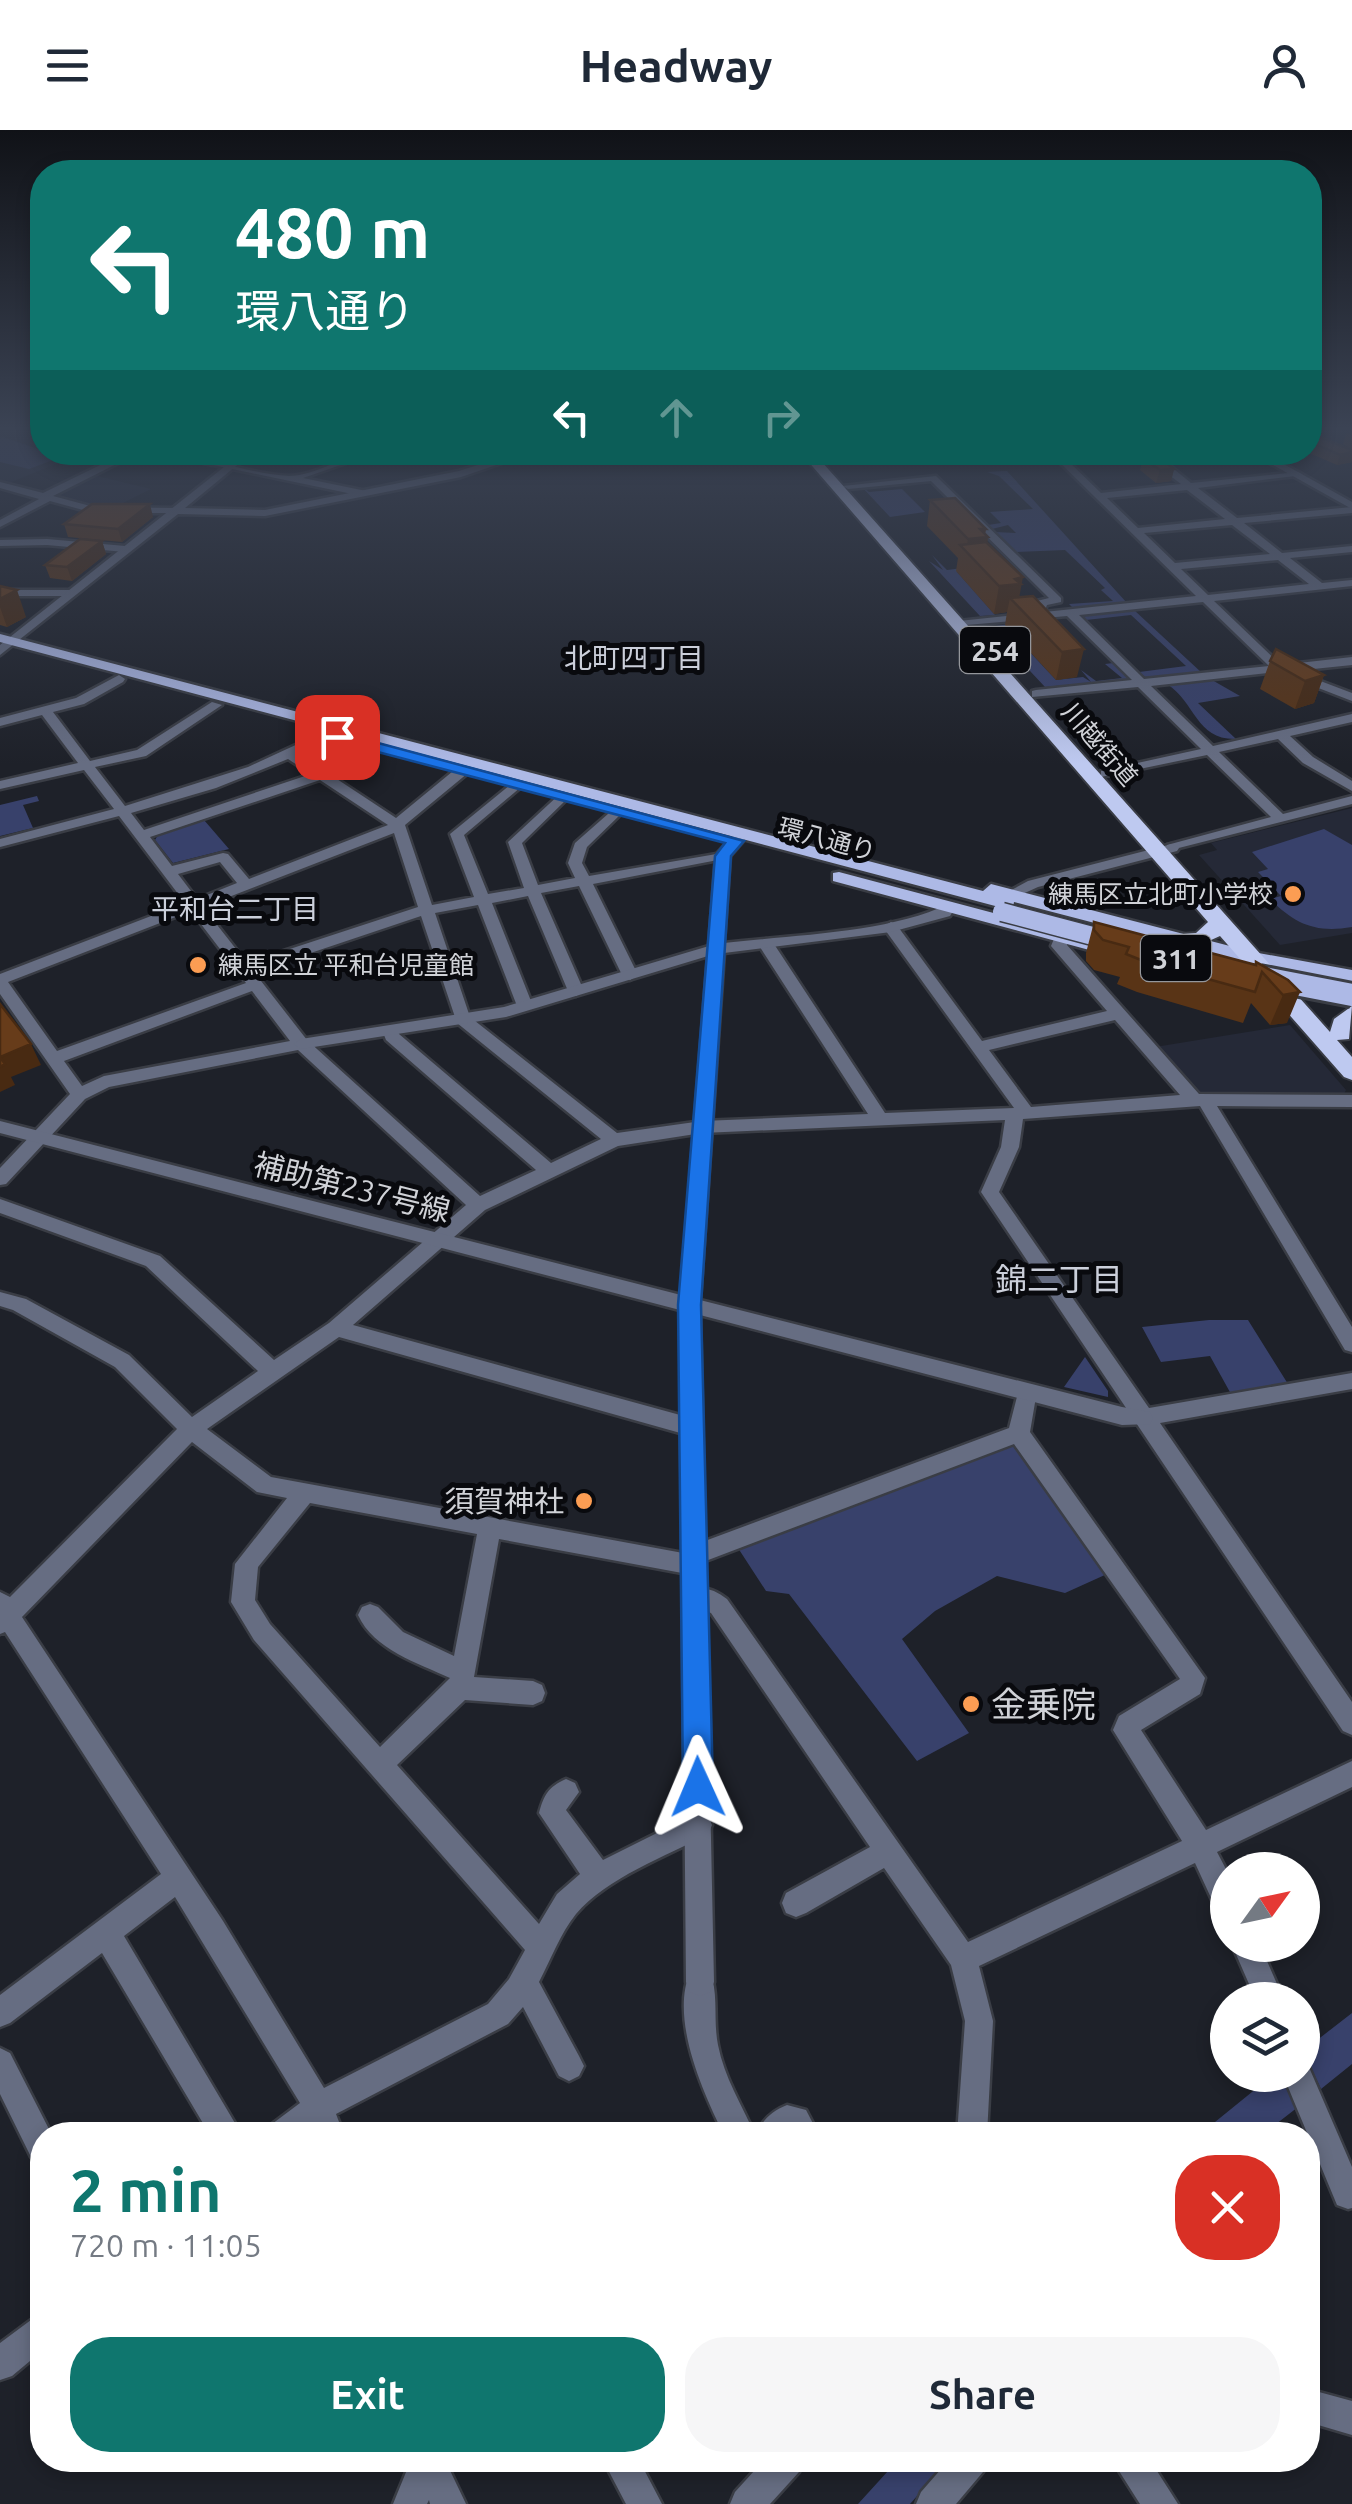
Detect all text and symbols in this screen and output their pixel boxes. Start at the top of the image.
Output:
icon: menu [40,38,95,93]
icon: person [1257,38,1312,93]
text: Headway [580,40,772,91]
text: 480 m [235,193,430,271]
icon: left [70,200,200,330]
text: 環八通り [235,285,415,336]
icon: left [544,390,599,445]
icon: ahead [649,390,704,445]
icon: right [754,390,809,445]
road number: 254 [960,627,1030,673]
district label: 北町四丁目 [564,642,704,673]
pin [295,695,380,780]
street label: 川越街道 [1057,697,1143,791]
icon: arrive [310,710,365,765]
street label: 環八通り [775,813,879,865]
place label: 練馬区立北町小学校 [1048,880,1273,908]
marker: 練馬区立北町小学校 [1282,883,1304,905]
district label: 平和台二丁目 [151,893,319,924]
road number: 311 [1141,935,1211,981]
place label: 練馬区立 平和台児童館 [218,951,474,979]
marker: 練馬区立 平和台児童館 [187,954,209,976]
street label: 補助第237号線 [250,1146,454,1228]
district label: 錦二丁目 [995,1261,1123,1297]
place label: 須賀神社 [444,1484,564,1518]
marker: 須賀神社 [573,1490,595,1512]
place label: 金乗院 [991,1684,1096,1724]
marker: 金乗院 [960,1693,982,1715]
position arrow [646,1735,750,1839]
north arrow [1210,1852,1320,1962]
map controls [1210,1852,1320,2092]
button: layers [1210,1982,1320,2092]
button: close [1175,2155,1280,2260]
text: 2 min [70,2156,222,2223]
text: 720 m · 11:05 [70,2227,262,2263]
button: Exit [70,2337,665,2452]
button: Share [685,2337,1280,2452]

